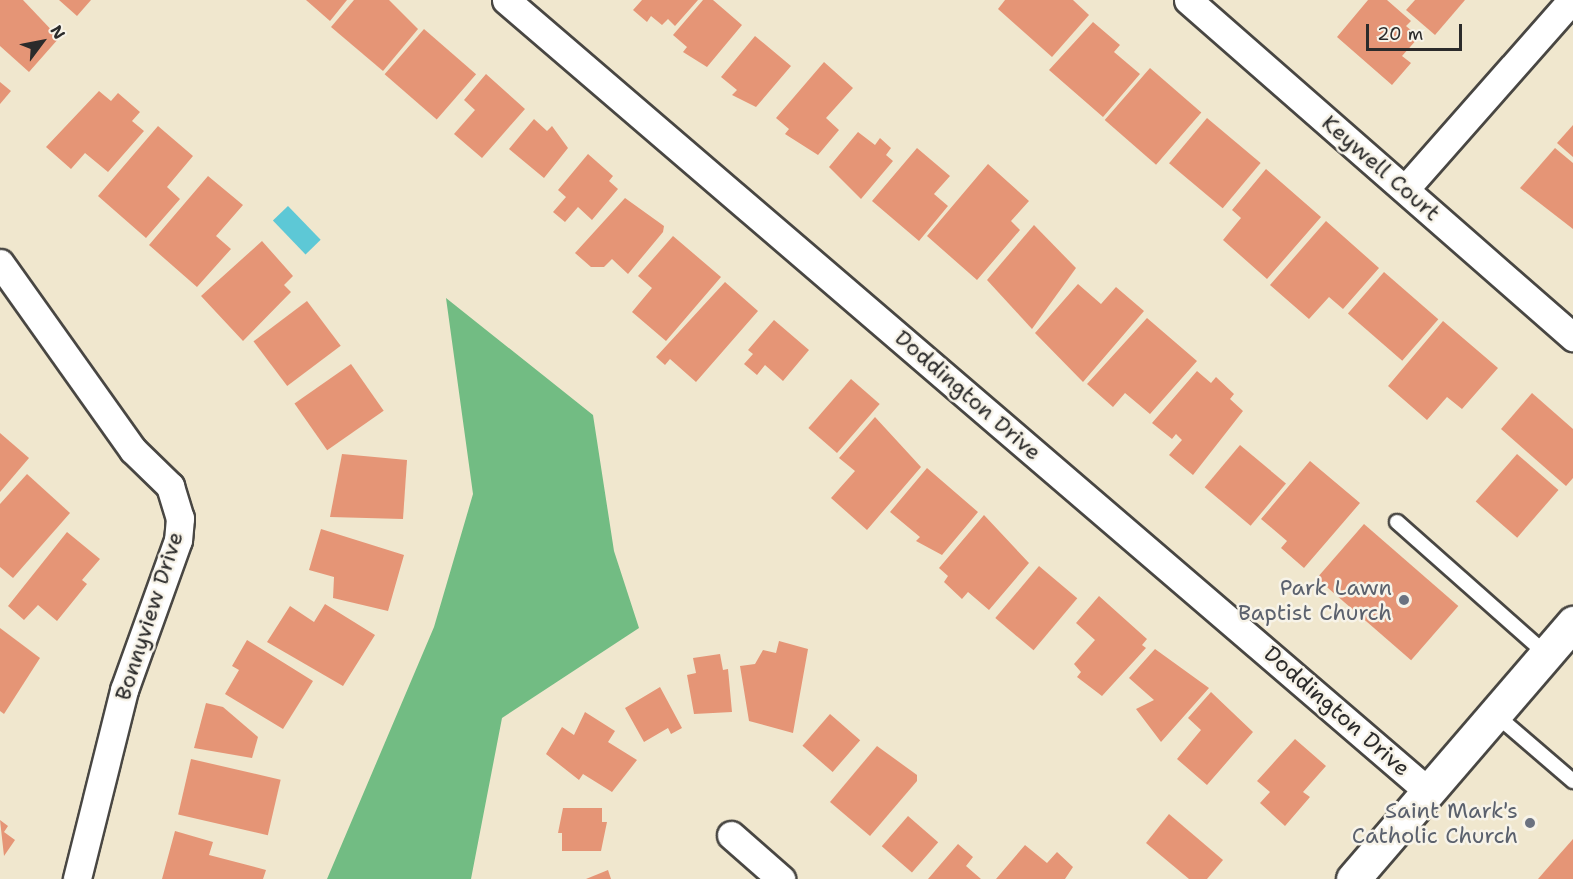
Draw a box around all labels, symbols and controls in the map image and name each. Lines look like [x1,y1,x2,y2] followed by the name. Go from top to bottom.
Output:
[12,12,72,72] north arrow
[1369,12,1465,50] scale bar
[45,21,70,43] text: N
[1377,22,1423,46] text: 20 m
[1316,109,1446,227] street label: Keywell Court
[890,324,1046,466] street label: Doddington Drive
[109,528,189,704] street label: Bonnyview Drive
[1238,574,1392,626] place label: Park Lawn Baptist Church
[1397,593,1411,607] marker: Park Lawn Baptist Church
[1259,640,1415,782] street label: Doddington Drive
[1352,797,1518,848] place label: Saint Mark's Catholic Church
[1523,816,1537,830] marker: Saint Mark's Catholic Church

